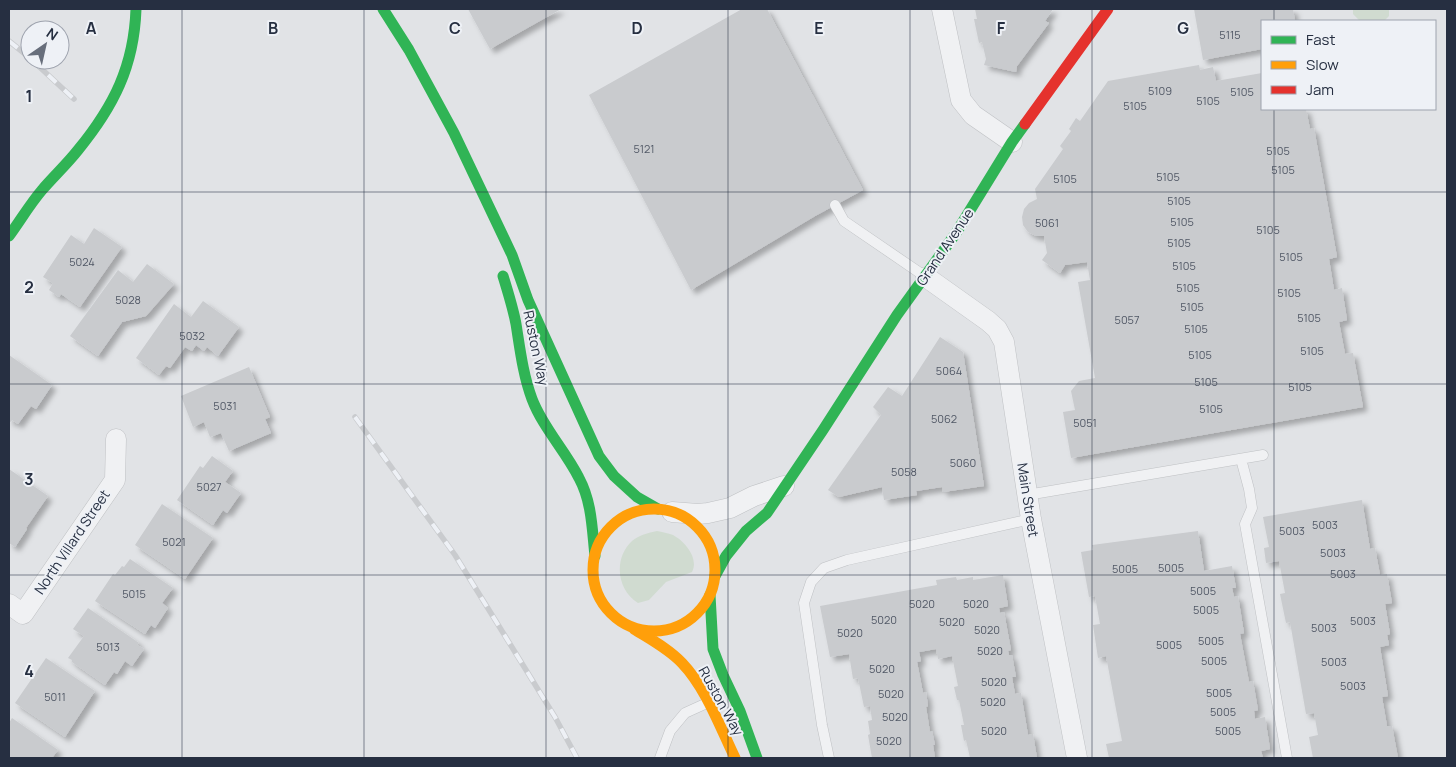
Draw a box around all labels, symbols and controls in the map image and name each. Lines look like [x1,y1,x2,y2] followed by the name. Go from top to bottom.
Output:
[86,17,97,39] text: A
[268,17,278,39] text: B
[449,17,461,39] text: C
[631,17,643,39] text: D
[814,17,824,39] text: E
[997,17,1006,39] text: F
[1177,17,1189,39] text: G
[20,20,70,70] north arrow
[1261,20,1436,110] legend
[43,23,62,44] text: N
[1219,27,1241,42] house number: 5115
[1306,29,1335,50] text: Fast
[1306,54,1339,75] text: Slow
[1306,79,1334,100] text: Jam
[1148,83,1172,98] house number: 5109
[1230,84,1254,99] house number: 5105
[25,85,33,107] text: 1
[1196,93,1220,108] house number: 5105
[1123,98,1147,113] house number: 5105
[633,141,655,156] house number: 5121
[1266,143,1290,158] house number: 5105
[1271,162,1295,177] house number: 5105
[1156,169,1180,184] house number: 5105
[1053,171,1077,186] house number: 5105
[1167,193,1191,208] house number: 5105
[912,204,978,289] street label: Grand Avenue
[1170,214,1194,229] house number: 5105
[1035,215,1059,230] house number: 5061
[1256,222,1280,237] house number: 5105
[1167,235,1191,250] house number: 5105
[1279,249,1303,264] house number: 5105
[69,254,95,269] house number: 5024
[1172,258,1196,273] house number: 5105
[24,276,34,298] text: 2
[1176,280,1200,295] house number: 5105
[1277,285,1301,300] house number: 5105
[115,292,141,307] house number: 5028
[1180,299,1204,314] house number: 5105
[519,309,554,388] street label: Ruston Way
[1297,310,1321,325] house number: 5105
[1115,312,1139,327] house number: 5057
[1184,321,1208,336] house number: 5105
[179,328,205,343] house number: 5032
[1300,343,1324,358] house number: 5105
[1188,347,1212,362] house number: 5105
[936,363,962,378] house number: 5064
[1194,374,1218,389] house number: 5105
[1288,379,1312,394] house number: 5105
[213,398,237,413] house number: 5031
[1199,401,1223,416] house number: 5105
[931,411,957,426] house number: 5062
[1073,415,1097,430] house number: 5051
[950,455,976,470] house number: 5060
[1013,461,1044,539] street label: Main Street
[891,464,917,479] house number: 5058
[24,468,34,490] text: 3
[197,479,221,494] house number: 5027
[29,485,114,598] street label: North Villard Street
[1312,517,1338,532] house number: 5003
[1279,523,1305,538] house number: 5003
[162,534,186,549] house number: 5021
[1320,545,1346,560] house number: 5003
[1158,560,1184,575] house number: 5005
[1112,561,1138,576] house number: 5005
[1330,566,1356,581] house number: 5003
[1190,583,1216,598] house number: 5005
[122,586,146,601] house number: 5015
[909,596,935,611] house number: 5020
[963,596,989,611] house number: 5020
[1193,602,1219,617] house number: 5005
[871,612,897,627] house number: 5020
[1350,613,1376,628] house number: 5003
[939,614,965,629] house number: 5020
[1311,620,1337,635] house number: 5003
[974,622,1000,637] house number: 5020
[837,625,863,640] house number: 5020
[1198,633,1224,648] house number: 5005
[1156,637,1182,652] house number: 5005
[96,639,120,654] house number: 5013
[977,643,1003,658] house number: 5020
[1201,653,1227,668] house number: 5005
[1321,654,1347,669] house number: 5003
[24,660,34,682] text: 4
[869,661,895,676] house number: 5020
[695,663,749,739] street label: Ruston Way
[981,674,1007,689] house number: 5020
[1340,678,1366,693] house number: 5003
[1206,685,1232,700] house number: 5005
[878,686,904,701] house number: 5020
[44,689,66,704] house number: 5011
[980,694,1006,709] house number: 5020
[1210,704,1236,719] house number: 5005
[882,709,908,724] house number: 5020
[981,723,1007,738] house number: 5020
[1215,723,1241,738] house number: 5005
[876,733,902,748] house number: 5020

